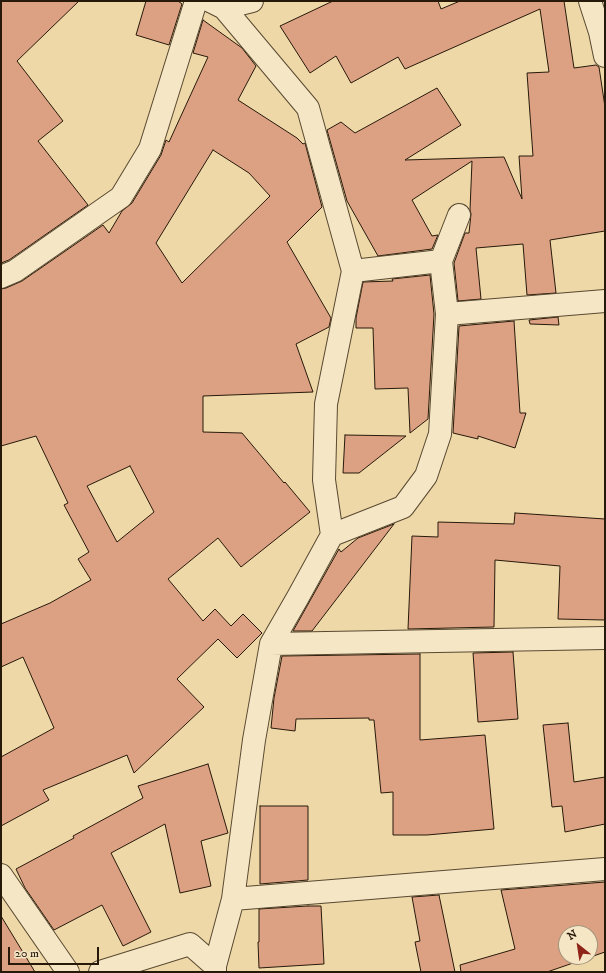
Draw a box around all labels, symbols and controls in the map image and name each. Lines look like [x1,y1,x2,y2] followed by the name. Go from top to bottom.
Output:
[558,925,598,965] north arrow
[565,927,580,944] text: N
[10,939,101,965] scale bar
[15,946,39,961] text: 20 m

